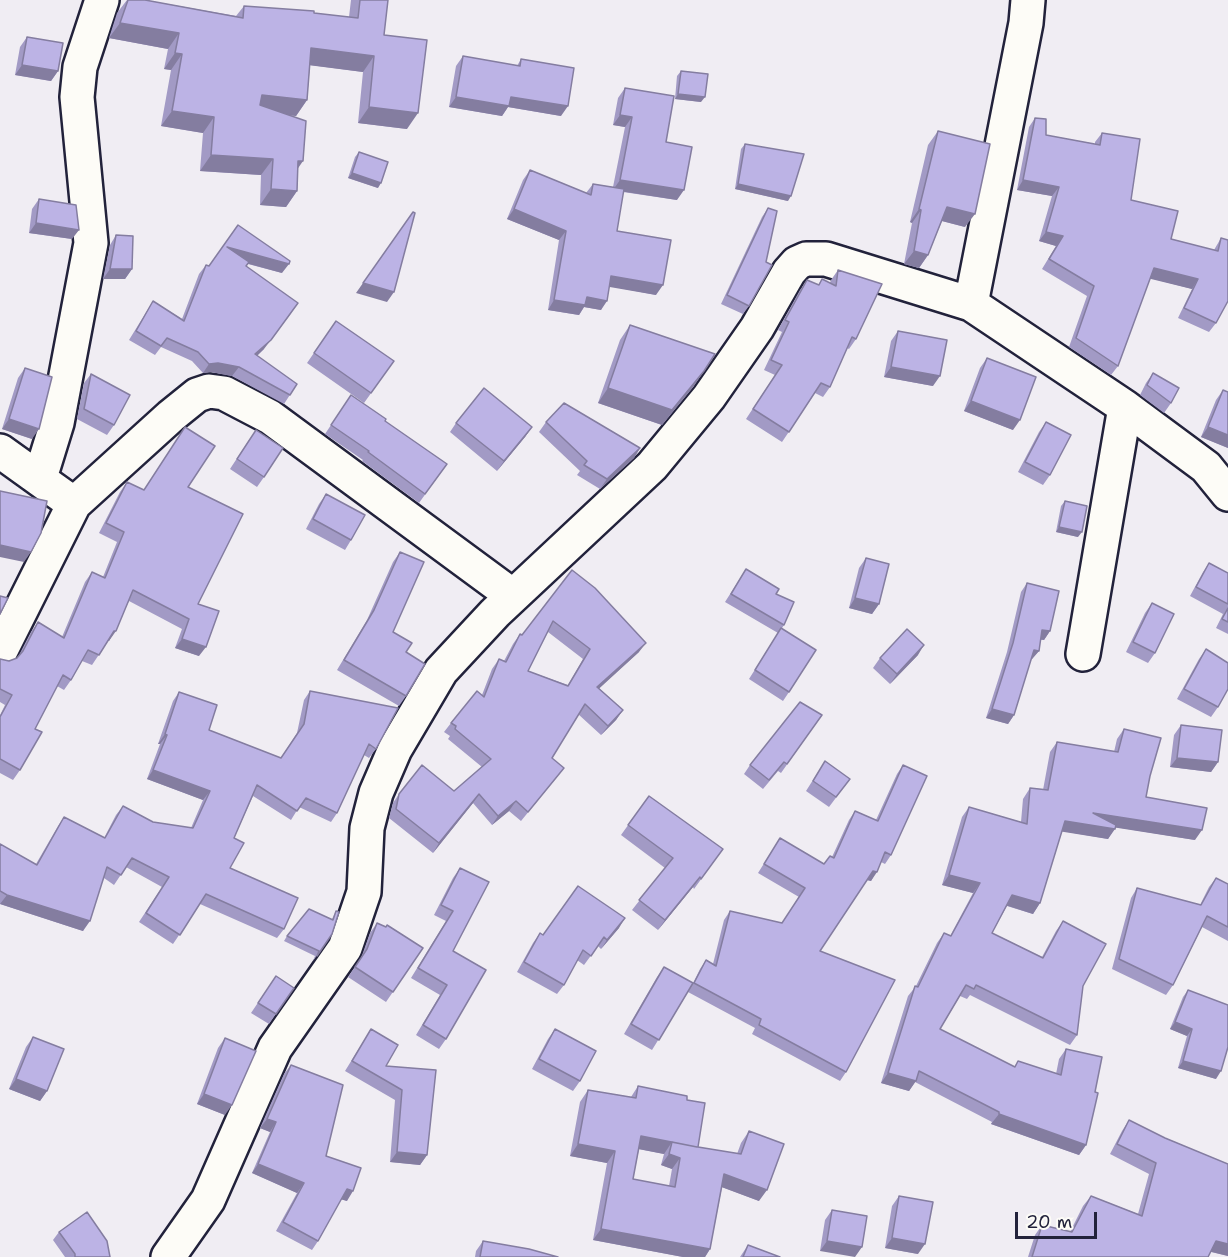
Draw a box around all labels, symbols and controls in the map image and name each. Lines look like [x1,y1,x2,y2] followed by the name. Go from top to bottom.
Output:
[1018,1200,1100,1238] scale bar
[1026,1210,1072,1234] text: 20 m

